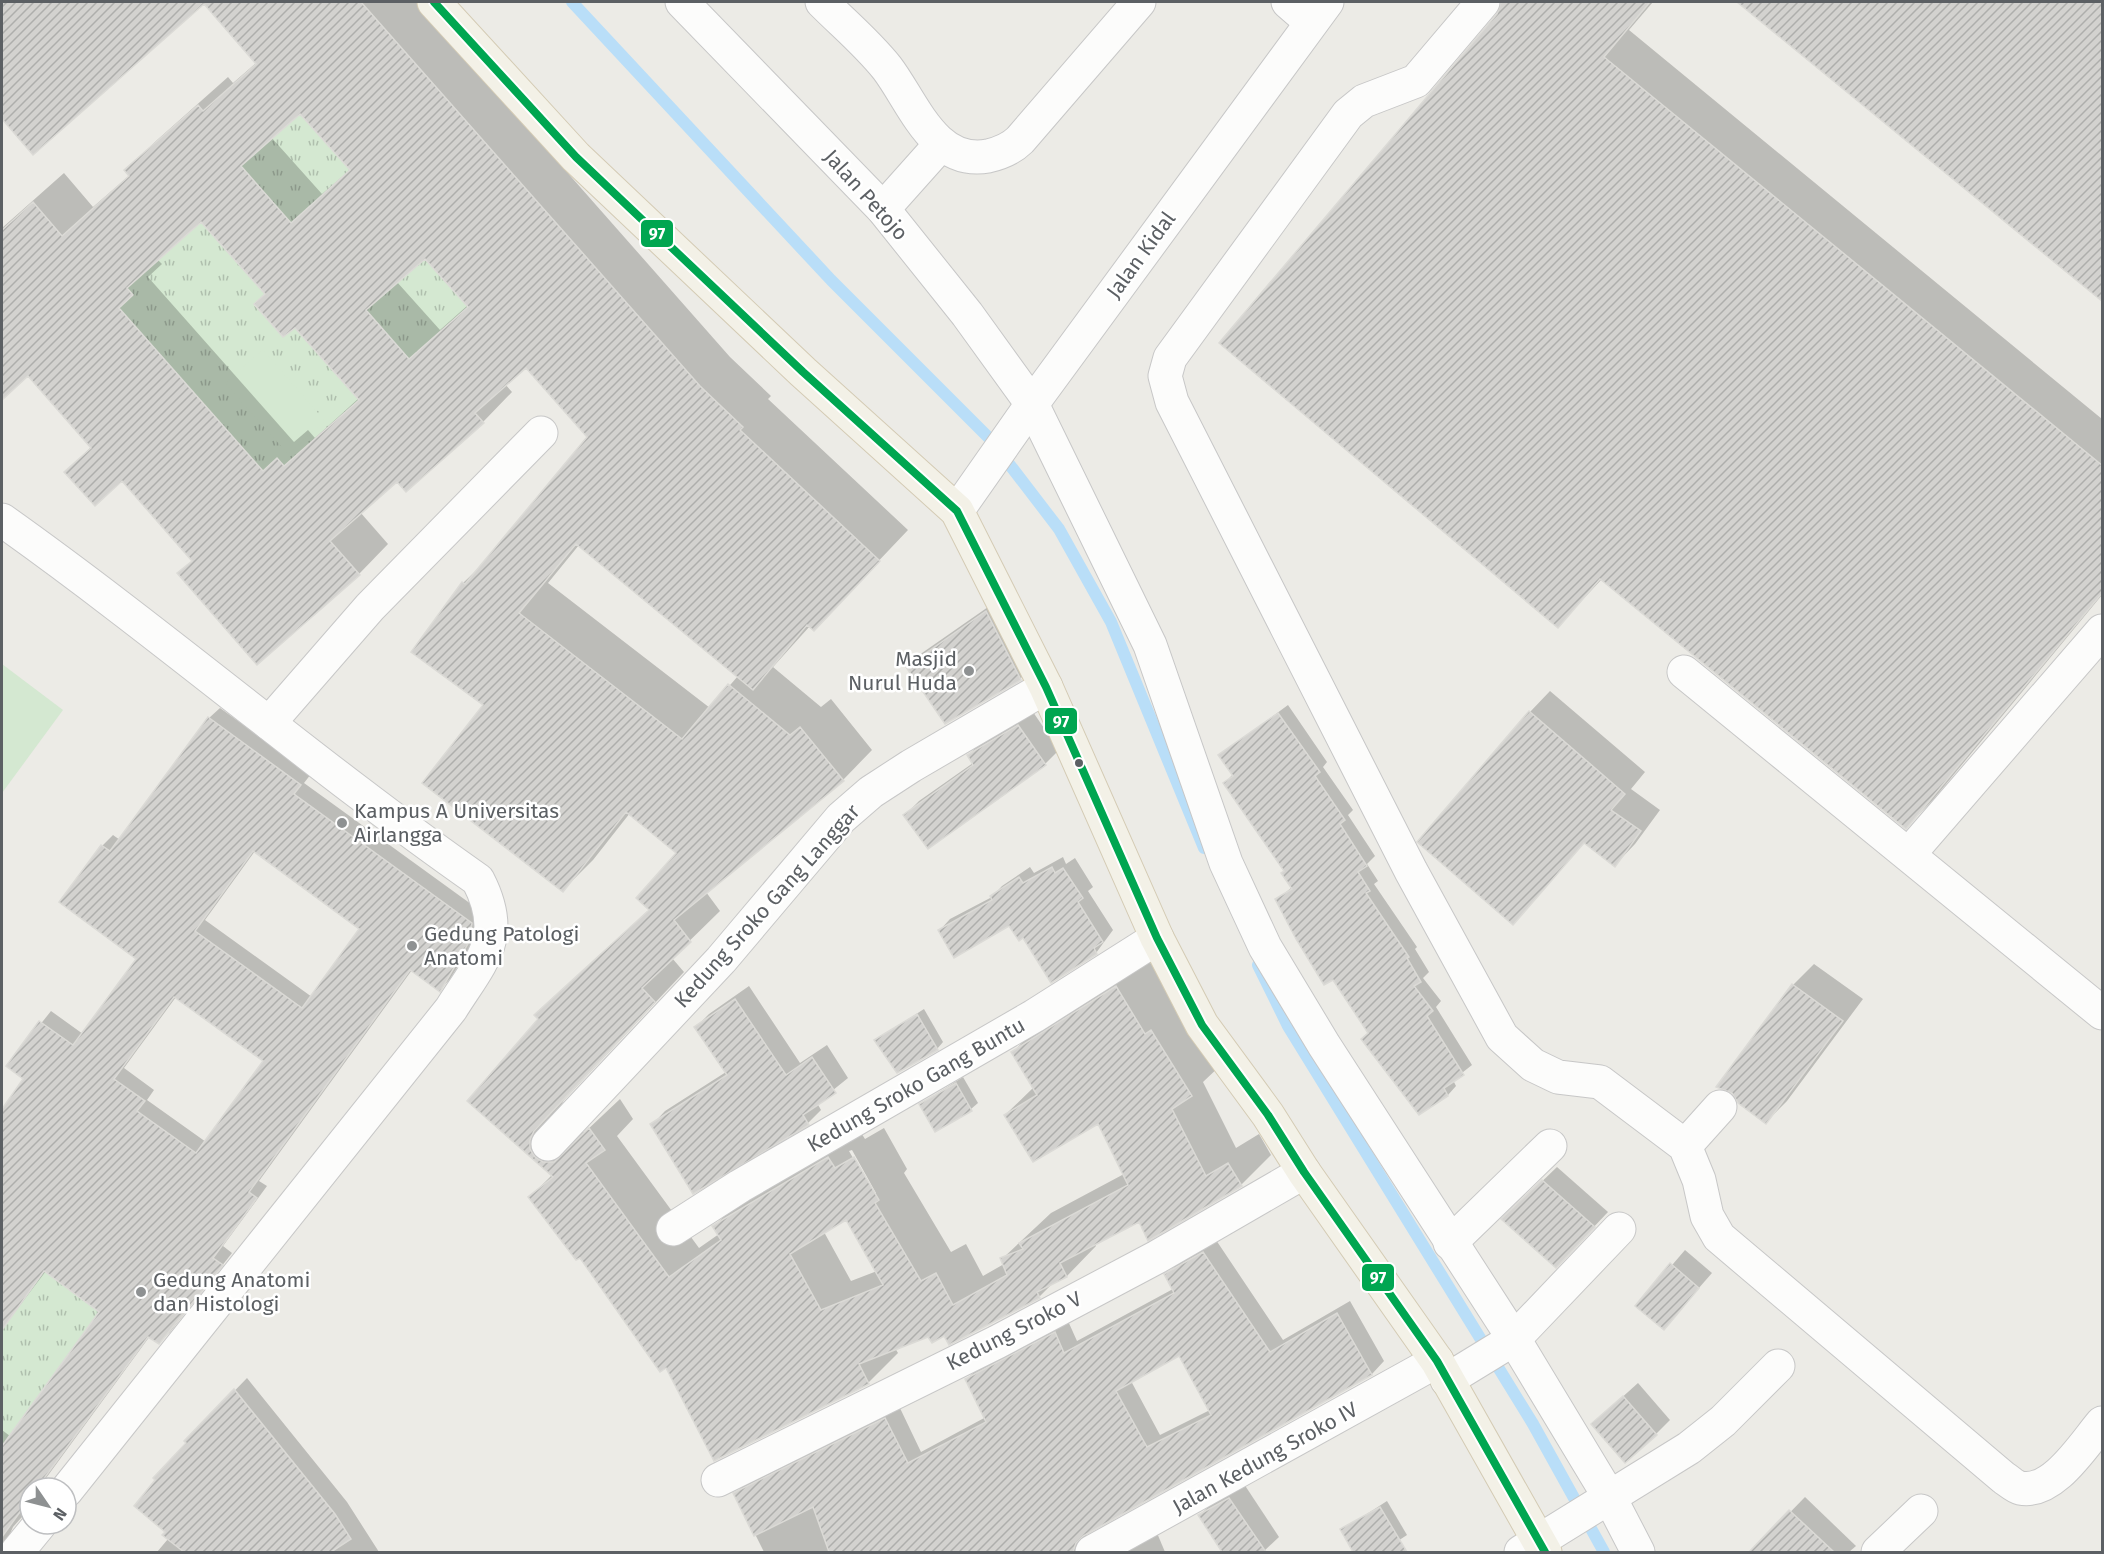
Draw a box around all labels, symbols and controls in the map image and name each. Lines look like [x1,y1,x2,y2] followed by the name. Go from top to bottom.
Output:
[818,144,914,246] street label: Jalan Petojo
[1101,206,1181,304] street label: Jalan Kidal
[640,219,674,248] line badge: 97
[649,224,666,243] text: 97
[848,646,957,696] place label: Masjid Nurul Huda
[962,664,976,678] marker: Masjid Nurul Huda
[1044,707,1078,735] line badge: 97
[1053,712,1070,731] text: 97
[1073,757,1085,769] unlabelled marker
[354,798,559,848] place label: Kampus A Universitas Airlangga
[669,799,865,1013] street label: Kedung Sroko Gang Langgar
[335,816,349,830] marker: Kampus A Universitas Airlangga
[424,921,579,971] place label: Gedung Patologi Anatomi
[405,939,419,953] marker: Gedung Patologi Anatomi
[802,1012,1030,1158] street label: Kedung Sroko Gang Buntu
[1361,1263,1395,1292] line badge: 97
[153,1267,310,1317] place label: Gedung Anatomi dan Histologi
[1370,1268,1387,1287] text: 97
[134,1285,148,1299] marker: Gedung Anatomi dan Histologi
[942,1286,1086,1376] street label: Kedung Sroko V
[1168,1396,1362,1520] street label: Jalan Kedung Sroko IV
[18,1476,78,1536] north arrow
[49,1505,71,1524] text: N

